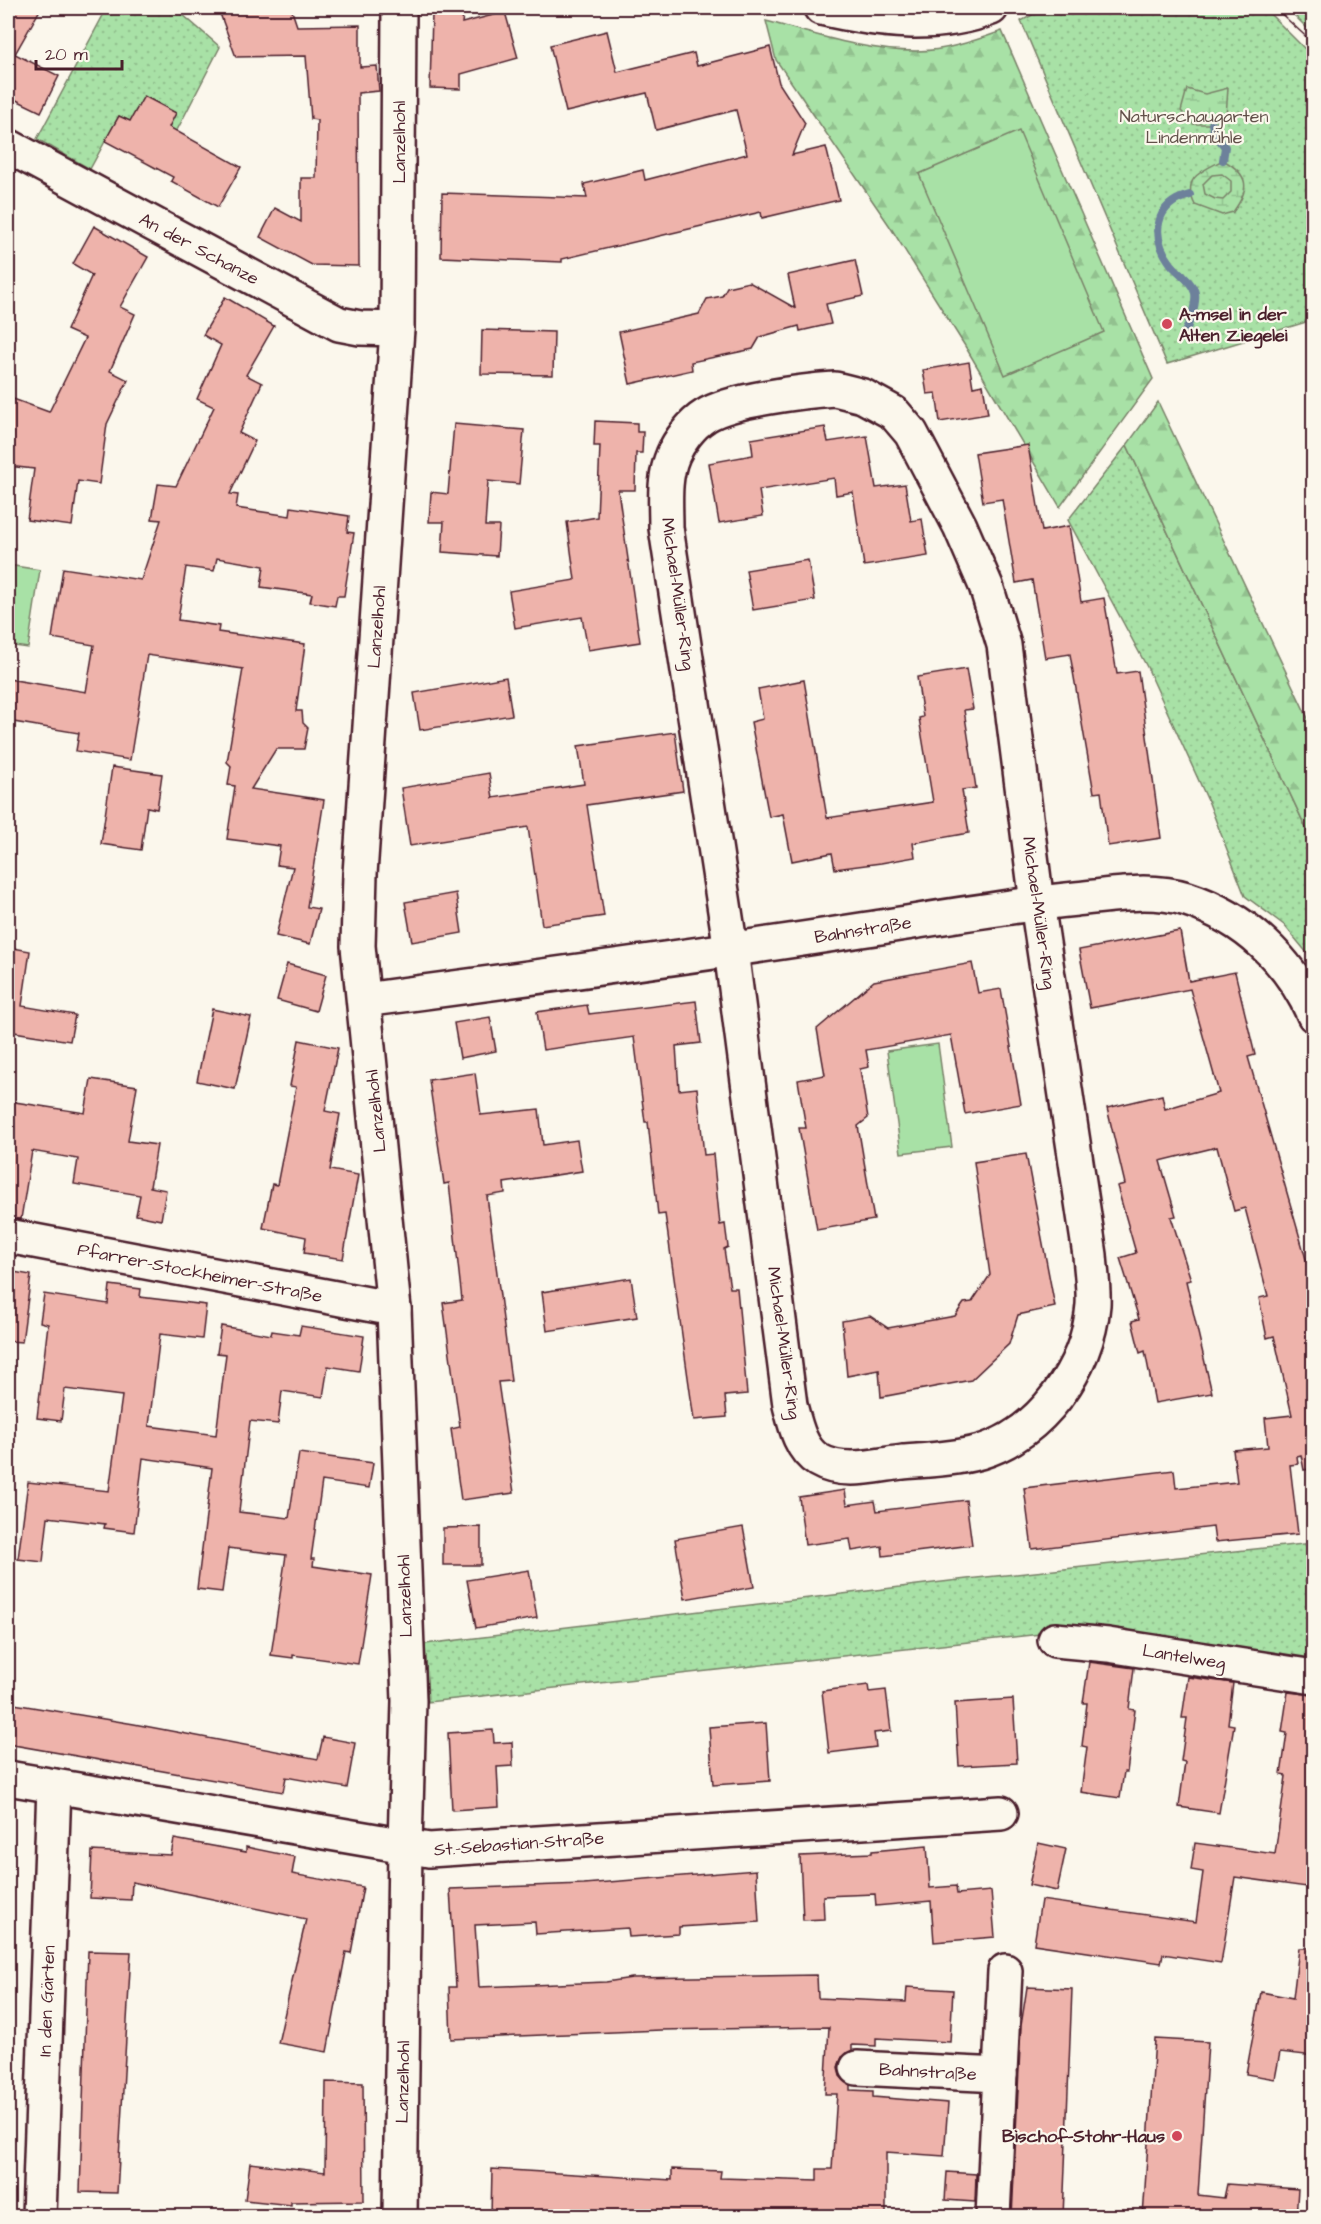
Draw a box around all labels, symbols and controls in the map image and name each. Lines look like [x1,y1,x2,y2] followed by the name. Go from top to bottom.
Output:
[36,33,122,71] scale bar
[45,42,88,67] text: 20 m
[387,100,412,183] street label: Lanzelhohl
[1120,104,1268,150] park label: Naturschaugarten Lindenmühle
[135,207,264,291] street label: An der Schanze
[1179,302,1288,349] place label: A-msel in der Alten Ziegelei
[1160,317,1174,331] marker: A-msel in der Alten Ziegelei
[654,516,701,672] street label: Michael-Müller-Ring
[362,585,392,669] street label: Lanzelhohl
[1015,835,1062,991] street label: Michael-Müller-Ring
[813,910,914,950] street label: Bahnstraße
[359,1068,393,1154] street label: Lanzelhohl
[75,1237,325,1309] street label: Pfarrer-Stockheimer-Straße
[760,1265,807,1421] street label: Michael-Müller-Ring
[391,1554,419,1638] street label: Lanzelhohl
[1140,1638,1227,1677] street label: Lantelweg
[433,1826,605,1862] street label: St.-Sebastian-Straße
[33,1945,61,2057] street label: In den Gärten
[390,2040,416,2124] street label: Lanzelhohl
[879,2057,978,2087] street label: Bahnstraße
[1002,2124,1165,2149] place label: Bischof-Stohr-Haus
[1170,2129,1184,2143] marker: Bischof-Stohr-Haus

